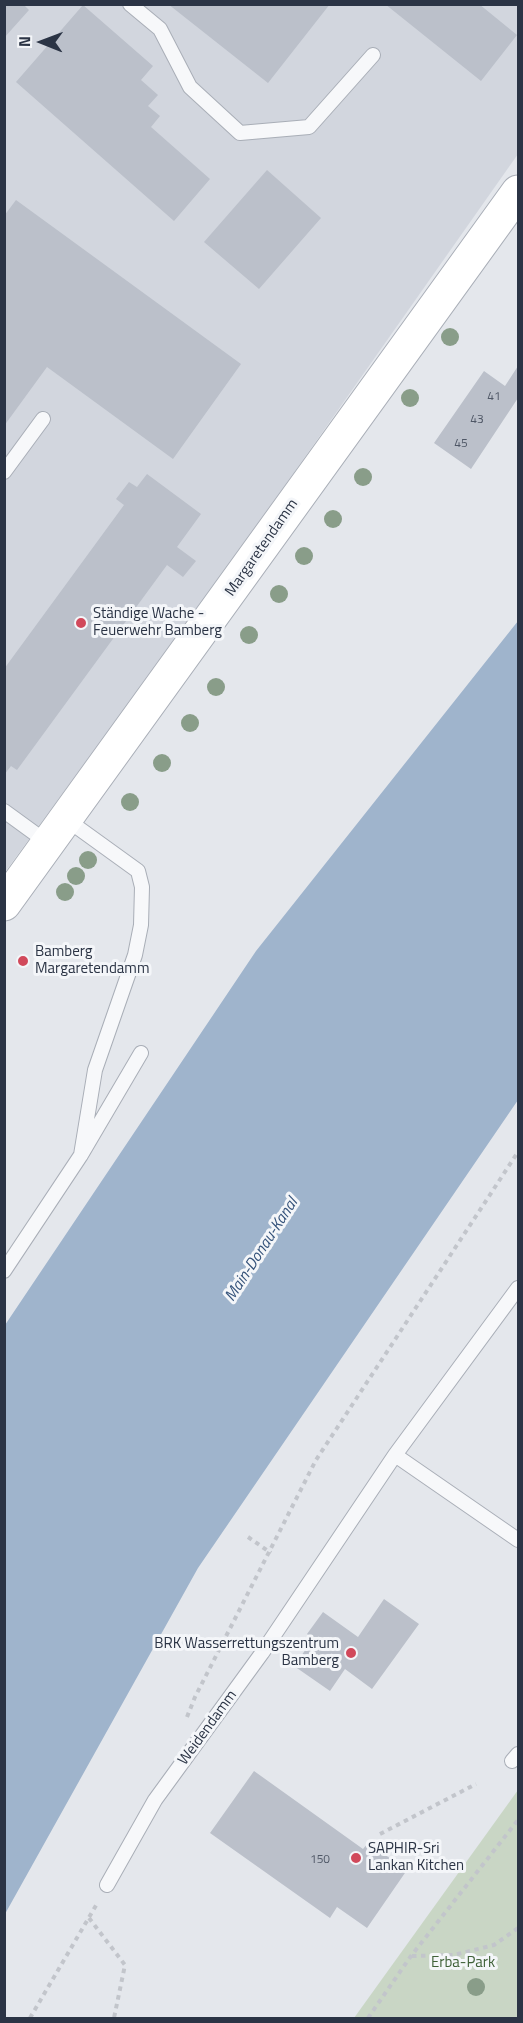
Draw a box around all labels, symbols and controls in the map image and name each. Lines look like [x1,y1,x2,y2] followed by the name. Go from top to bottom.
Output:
[12,12,72,72] north arrow
[12,36,36,47] text: N
[487,390,501,404] house number: 41
[470,413,484,427] house number: 43
[454,437,468,451] house number: 45
[222,496,302,600] street label: Margaretendamm
[93,605,222,640] place label: Ständige Wache - Feuerwehr Bamberg
[74,616,88,630] marker: Ständige Wache - Feuerwehr Bamberg
[35,943,149,978] place label: Bamberg Margaretendamm
[16,954,30,968] marker: Bamberg Margaretendamm
[221,1195,303,1305] water label: Main-Donau-Kanal
[154,1635,339,1670] place label: BRK Wasserrettungszentrum Bamberg
[344,1646,358,1660] marker: BRK Wasserrettungszentrum Bamberg
[175,1687,241,1769] street label: Weidendamm
[368,1840,464,1875] place label: SAPHIR-Sri Lankan Kitchen
[349,1851,363,1865] marker: SAPHIR-Sri Lankan Kitchen
[310,1853,330,1867] house number: 150
[431,1954,495,1972] park label: Erba-Park

